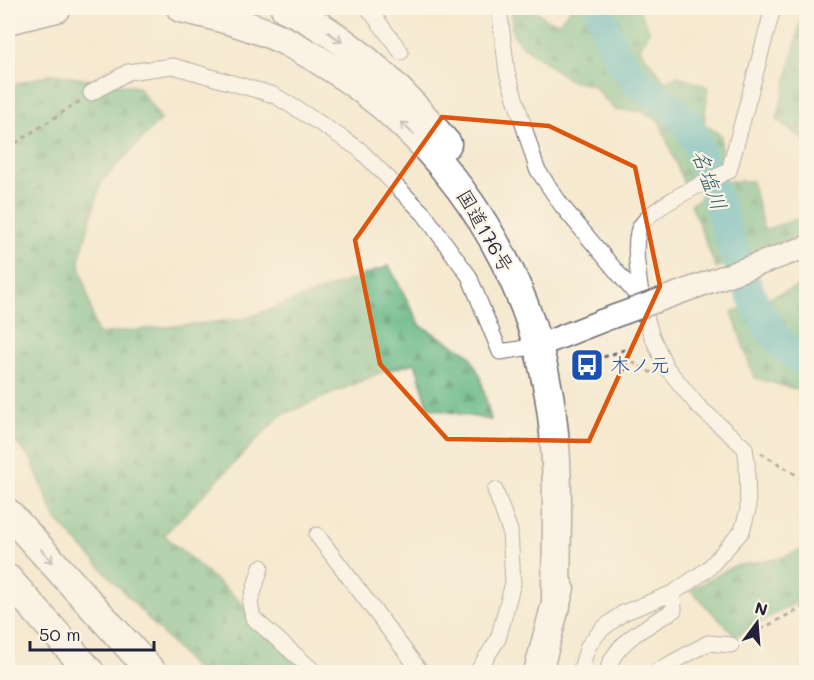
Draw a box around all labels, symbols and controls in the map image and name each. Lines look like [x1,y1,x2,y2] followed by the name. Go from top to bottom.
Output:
[326,31,343,43] one-way arrow
[399,121,414,135] one-way arrow
[687,145,734,214] water label: 名塩川
[452,184,520,277] street label: 国道176号
[569,347,605,383] bus stop icon: 木ノ元
[610,351,670,377] place label: 木ノ元
[40,549,54,564] one-way arrow
[727,593,787,653] north arrow
[753,596,770,620] text: N
[30,614,154,652] scale bar
[39,622,81,646] text: 50 m

